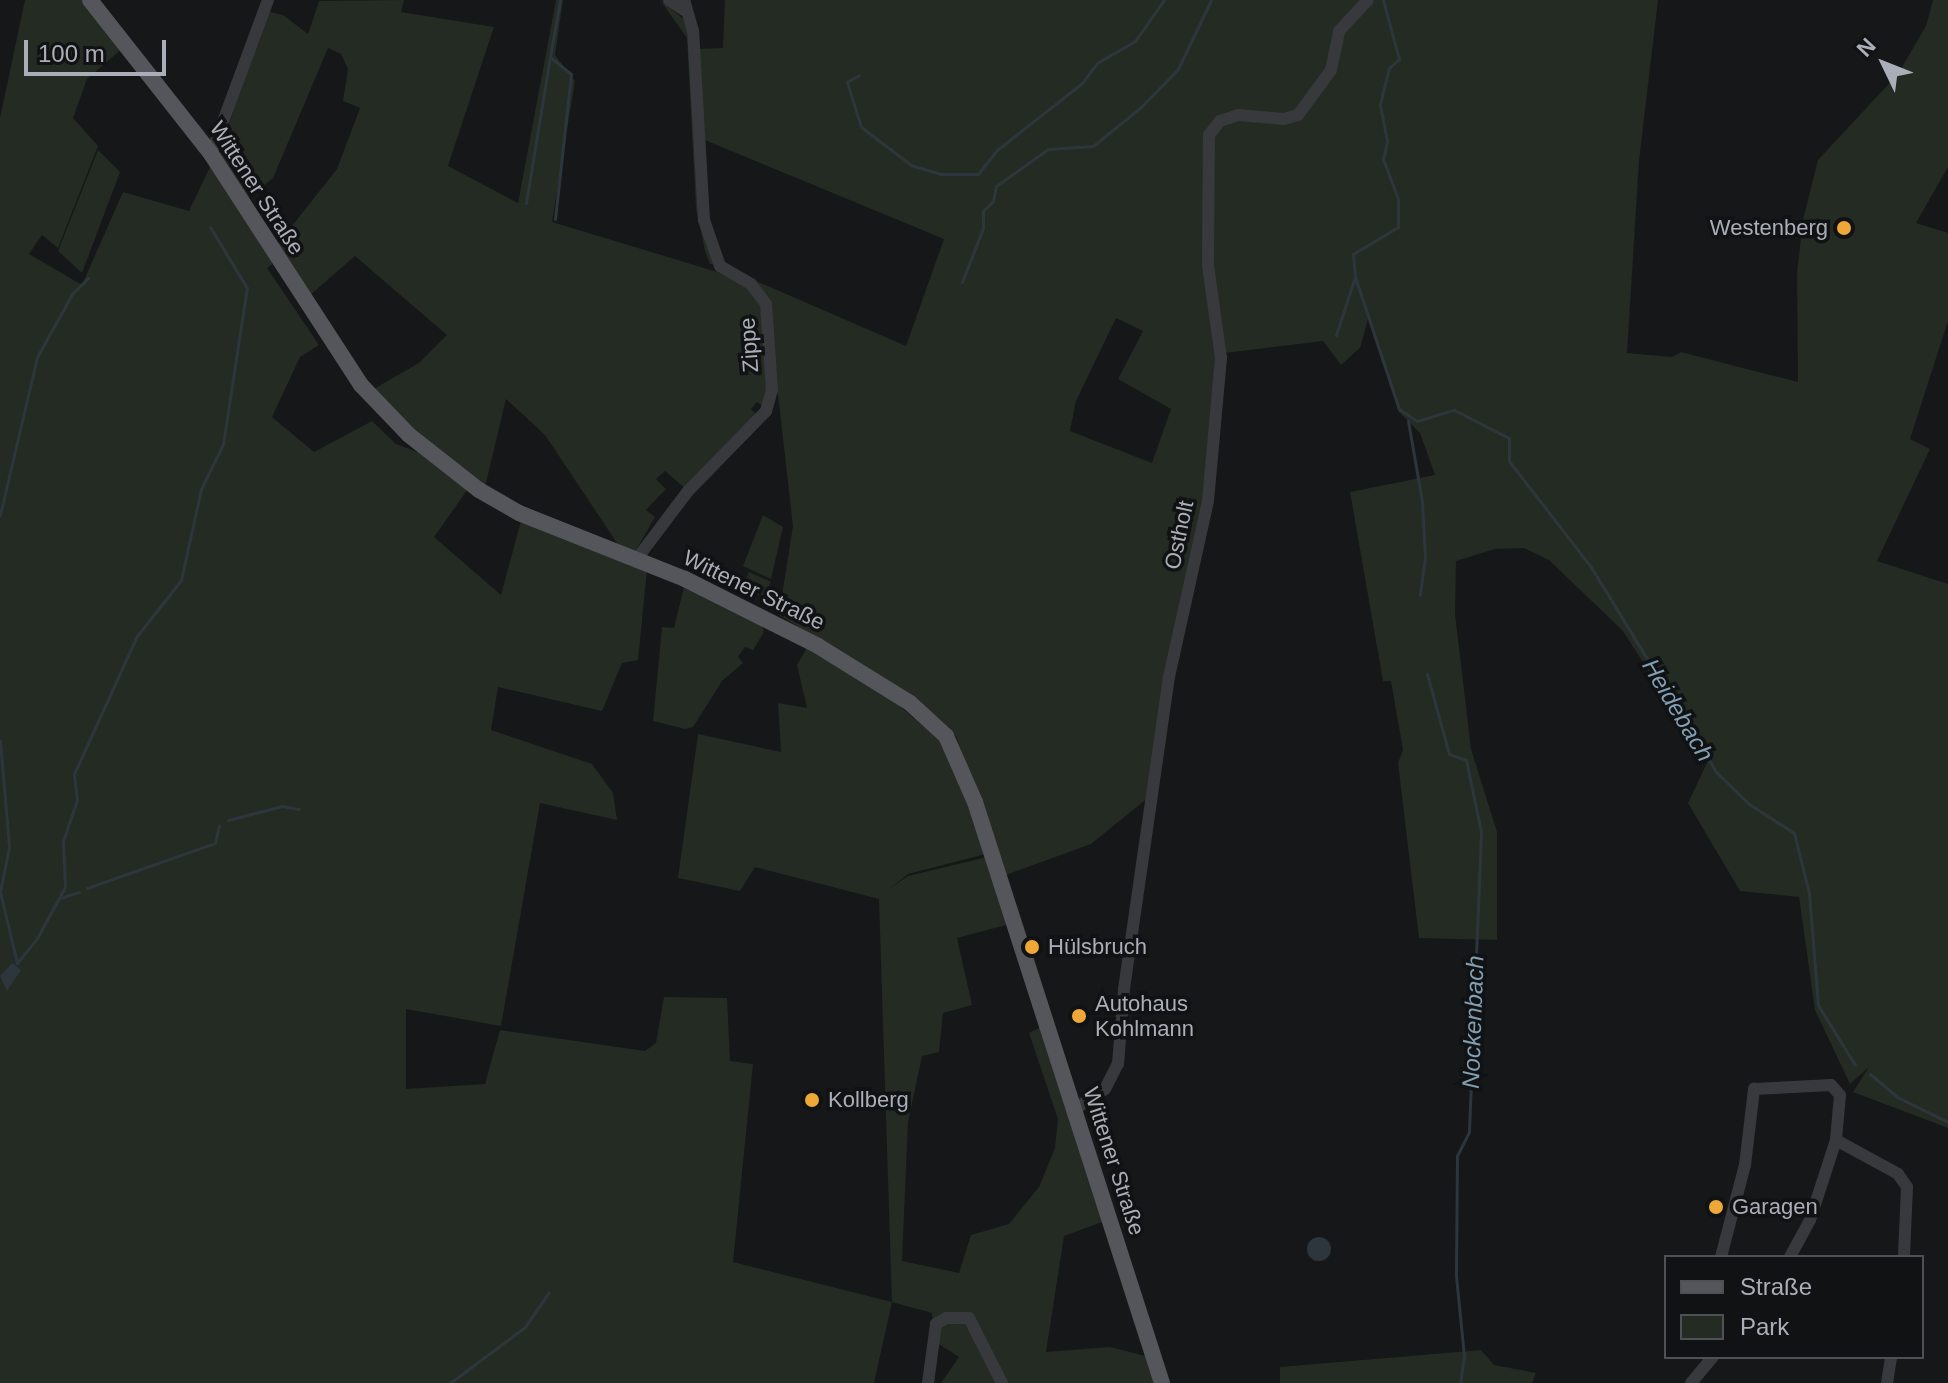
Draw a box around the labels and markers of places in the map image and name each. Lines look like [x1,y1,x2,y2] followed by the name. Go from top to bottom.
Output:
[1710,215,1828,241] place label: Westenberg
[1835,219,1853,237] marker: Westenberg
[1048,934,1147,960] place label: Hülsbruch
[1023,938,1041,956] marker: Hülsbruch
[1095,990,1194,1042] place label: Autohaus Kohlmann
[1070,1007,1088,1025] marker: Autohaus Kohlmann
[828,1087,909,1113] place label: Kollberg
[803,1091,821,1109] marker: Kollberg
[1732,1194,1818,1220] place label: Garagen
[1707,1198,1725,1216] marker: Garagen

